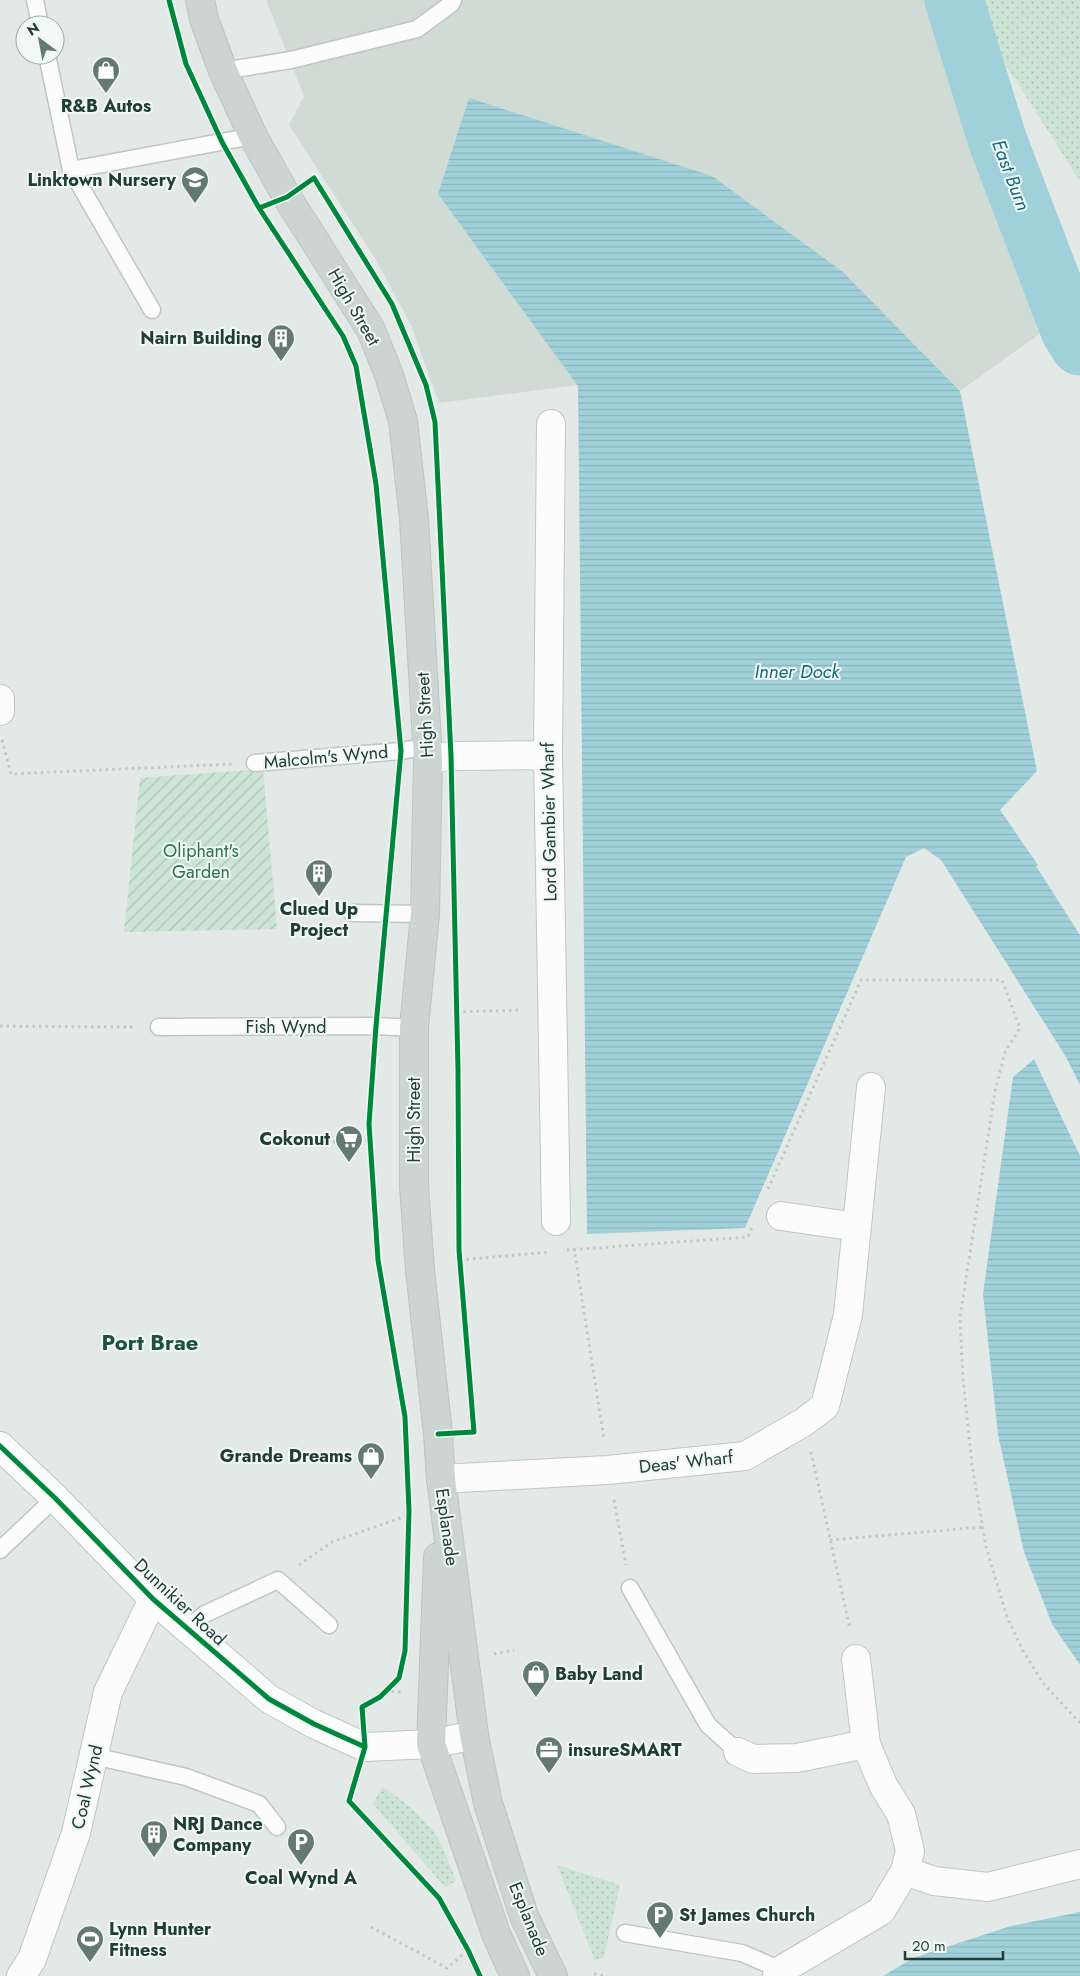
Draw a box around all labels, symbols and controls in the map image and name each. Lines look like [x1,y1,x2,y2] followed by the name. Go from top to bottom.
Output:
[15,15,65,65] north arrow
[23,18,43,40] text: N
[91,55,121,94] shop icon: R&B Autos
[61,93,151,119] place label: R&B Autos
[985,136,1037,214] water label: East Burn
[180,165,210,204] school or university icon: Linktown Nursery
[27,167,177,193] place label: Linktown Nursery
[321,263,387,351] street label: High Street
[266,323,296,362] building icon: Nairn Building
[140,325,262,351] place label: Nairn Building
[755,658,840,685] water label: Inner Dock
[410,671,440,758] street label: High Street
[263,739,389,775] street label: Malcolm's Wynd
[535,741,563,902] street label: Lord Gambier Wharf
[163,838,239,885] park label: Oliphant's Garden
[304,858,334,897] building icon: Clued Up Project
[280,896,358,943] place label: Clued Up Project
[245,1014,327,1040] street label: Fish Wynd
[401,1077,427,1163] street label: High Street
[334,1124,364,1163] supermarket icon: Cokonut
[260,1126,330,1152] place label: Cokonut
[102,1326,198,1358] district label: Port Brae
[356,1441,386,1480] shop icon: Grande Dreams
[220,1443,352,1469] place label: Grande Dreams
[638,1444,735,1480] street label: Deas' Wharf
[429,1487,465,1567] street label: Esplanade
[128,1552,232,1652] street label: Dunnikier Road
[521,1659,551,1698] shop icon: Baby Land
[555,1661,643,1687] place label: Baby Land
[534,1735,564,1774] office icon: insureSMART
[568,1737,682,1763] place label: insureSMART
[65,1742,109,1832] street label: Coal Wynd
[173,1811,263,1858] place label: NRJ Dance Company
[139,1819,169,1858] building icon: NRJ Dance Company
[286,1827,316,1866] parking icon: Coal Wynd A
[245,1865,358,1891] place label: Coal Wynd A
[502,1878,556,1960] street label: Esplanade
[645,1900,675,1939] parking icon: St James Church
[679,1902,815,1928] place label: St James Church
[109,1916,212,1963] place label: Lynn Hunter Fitness
[75,1924,105,1963] sports icon: Lynn Hunter Fitness
[905,1928,1002,1960] scale bar
[912,1935,946,1957] text: 20 m

